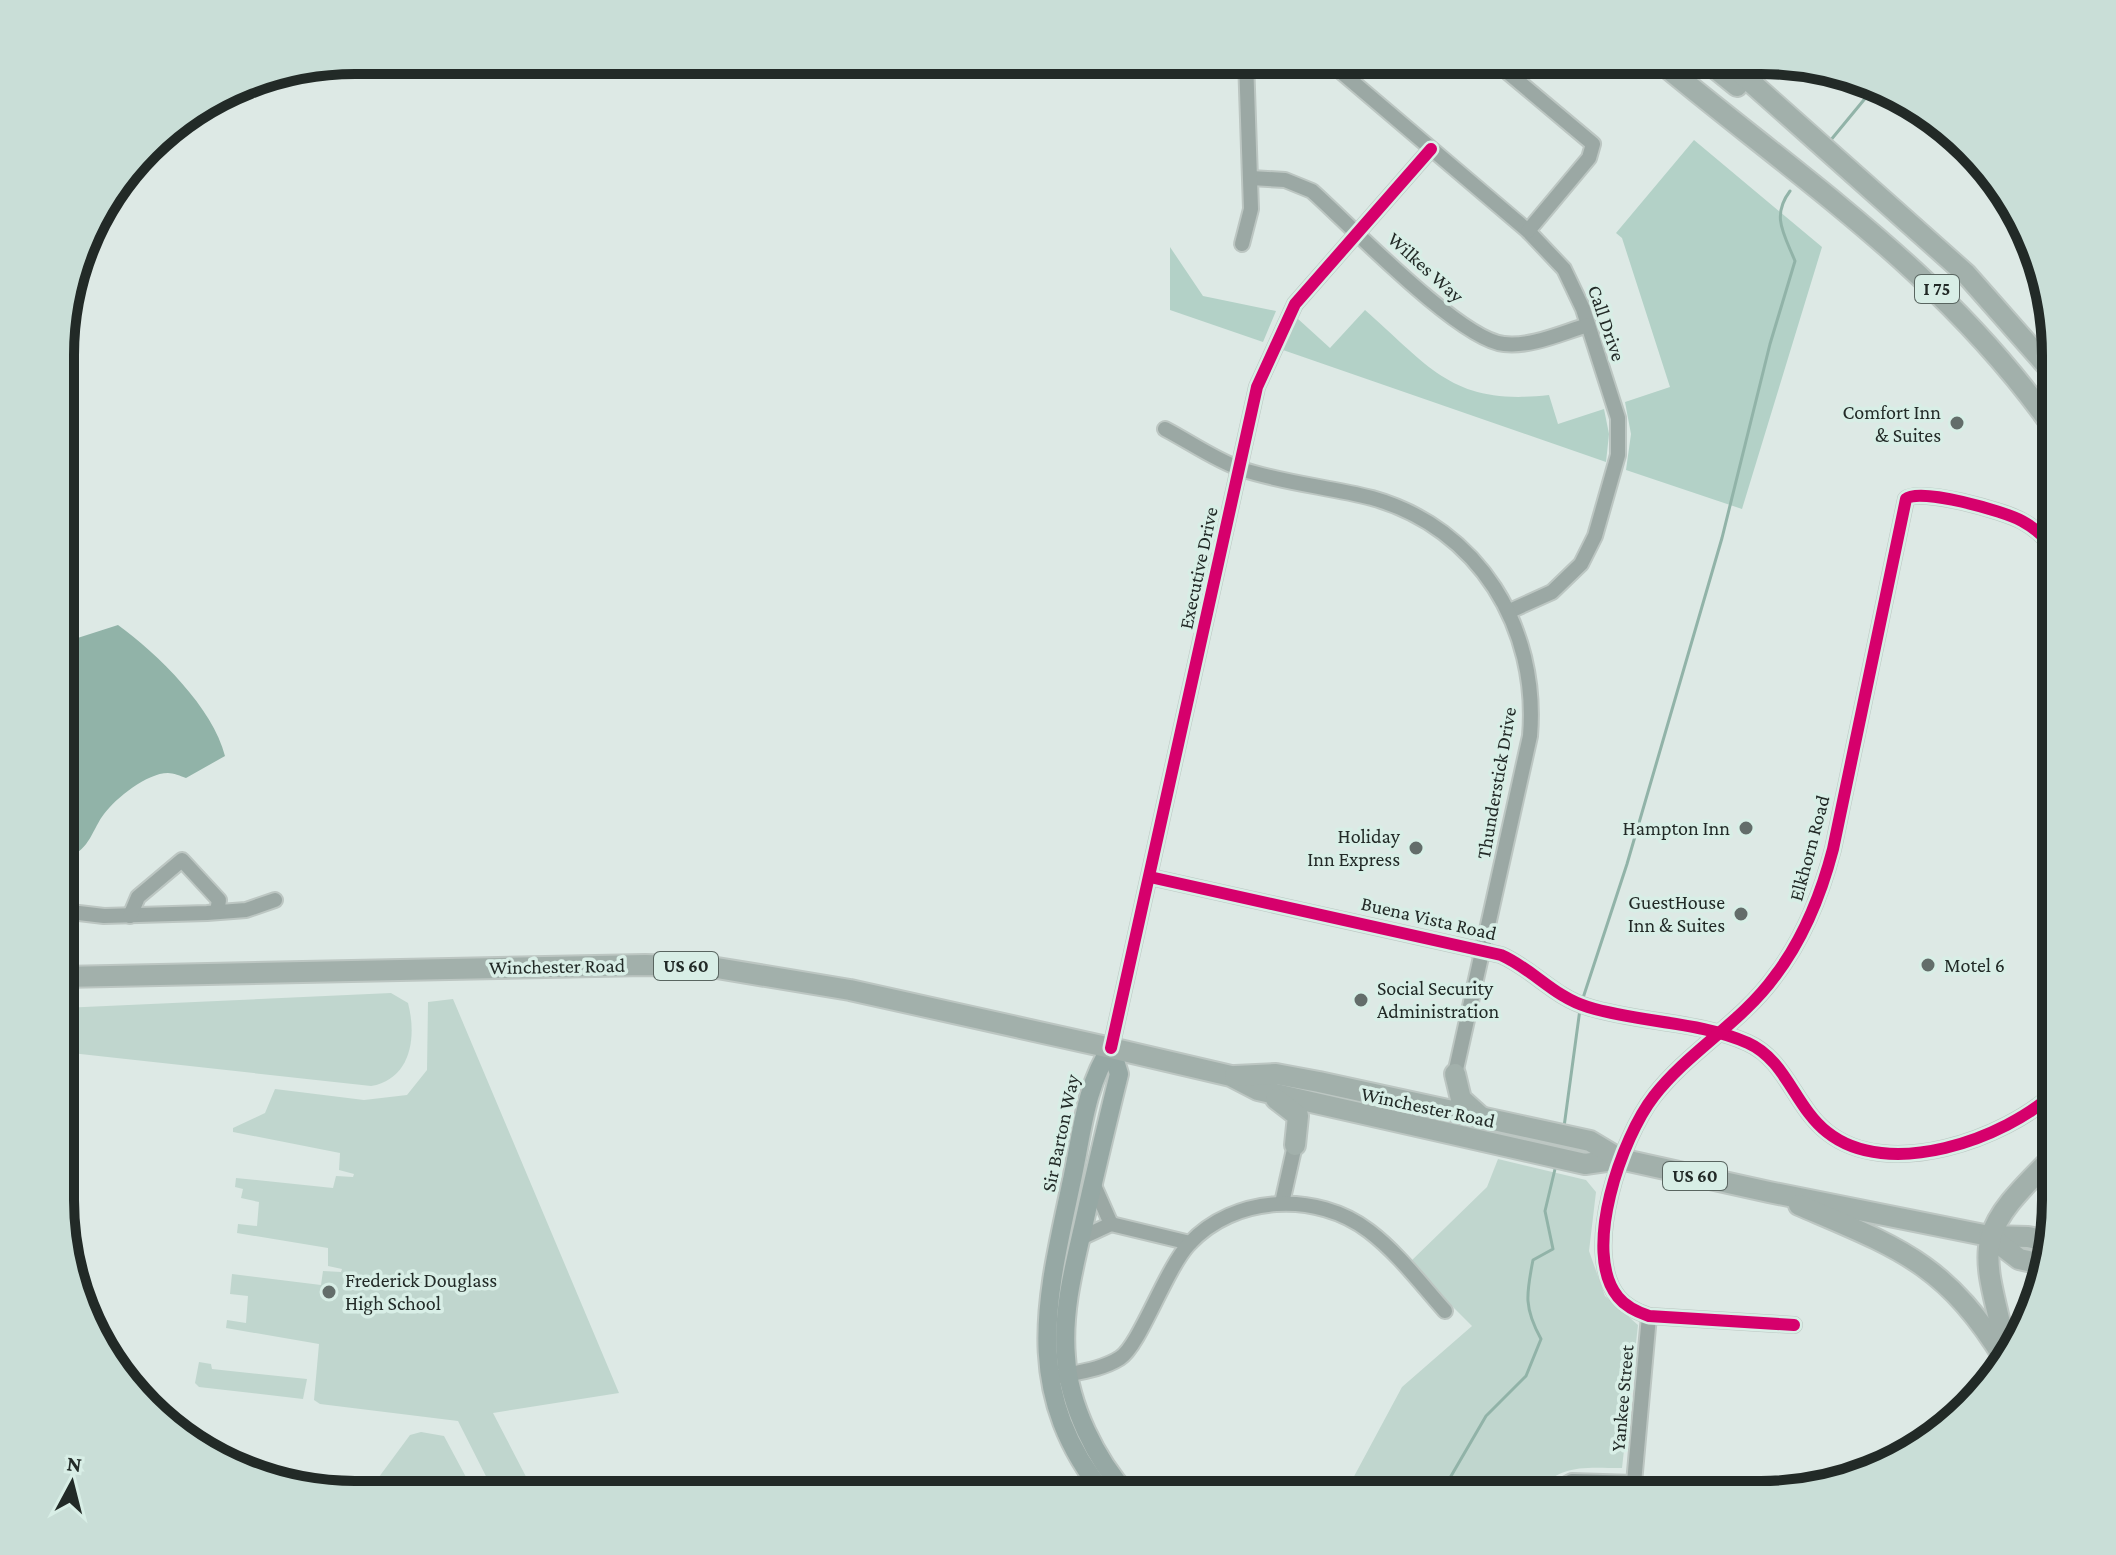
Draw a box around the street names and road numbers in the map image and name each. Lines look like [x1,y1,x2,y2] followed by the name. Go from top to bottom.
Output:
[1383,227,1469,308] street label: Wilkes Way
[1915,275,1959,303] road number: I 75
[1584,282,1630,364] street label: Call Drive
[1174,505,1222,631] street label: Executive Drive
[1472,705,1520,861] street label: Thunderstick Drive
[1784,792,1834,903] street label: Elkhorn Road
[1359,892,1499,944] street label: Buena Vista Road
[654,952,718,980] road number: US 60
[489,954,626,978] street label: Winchester Road
[1037,1072,1084,1194] street label: Sir Barton Way
[1359,1082,1497,1132] street label: Winchester Road
[1663,1162,1727,1190] road number: US 60
[1606,1343,1638,1452] street label: Yankee Street

